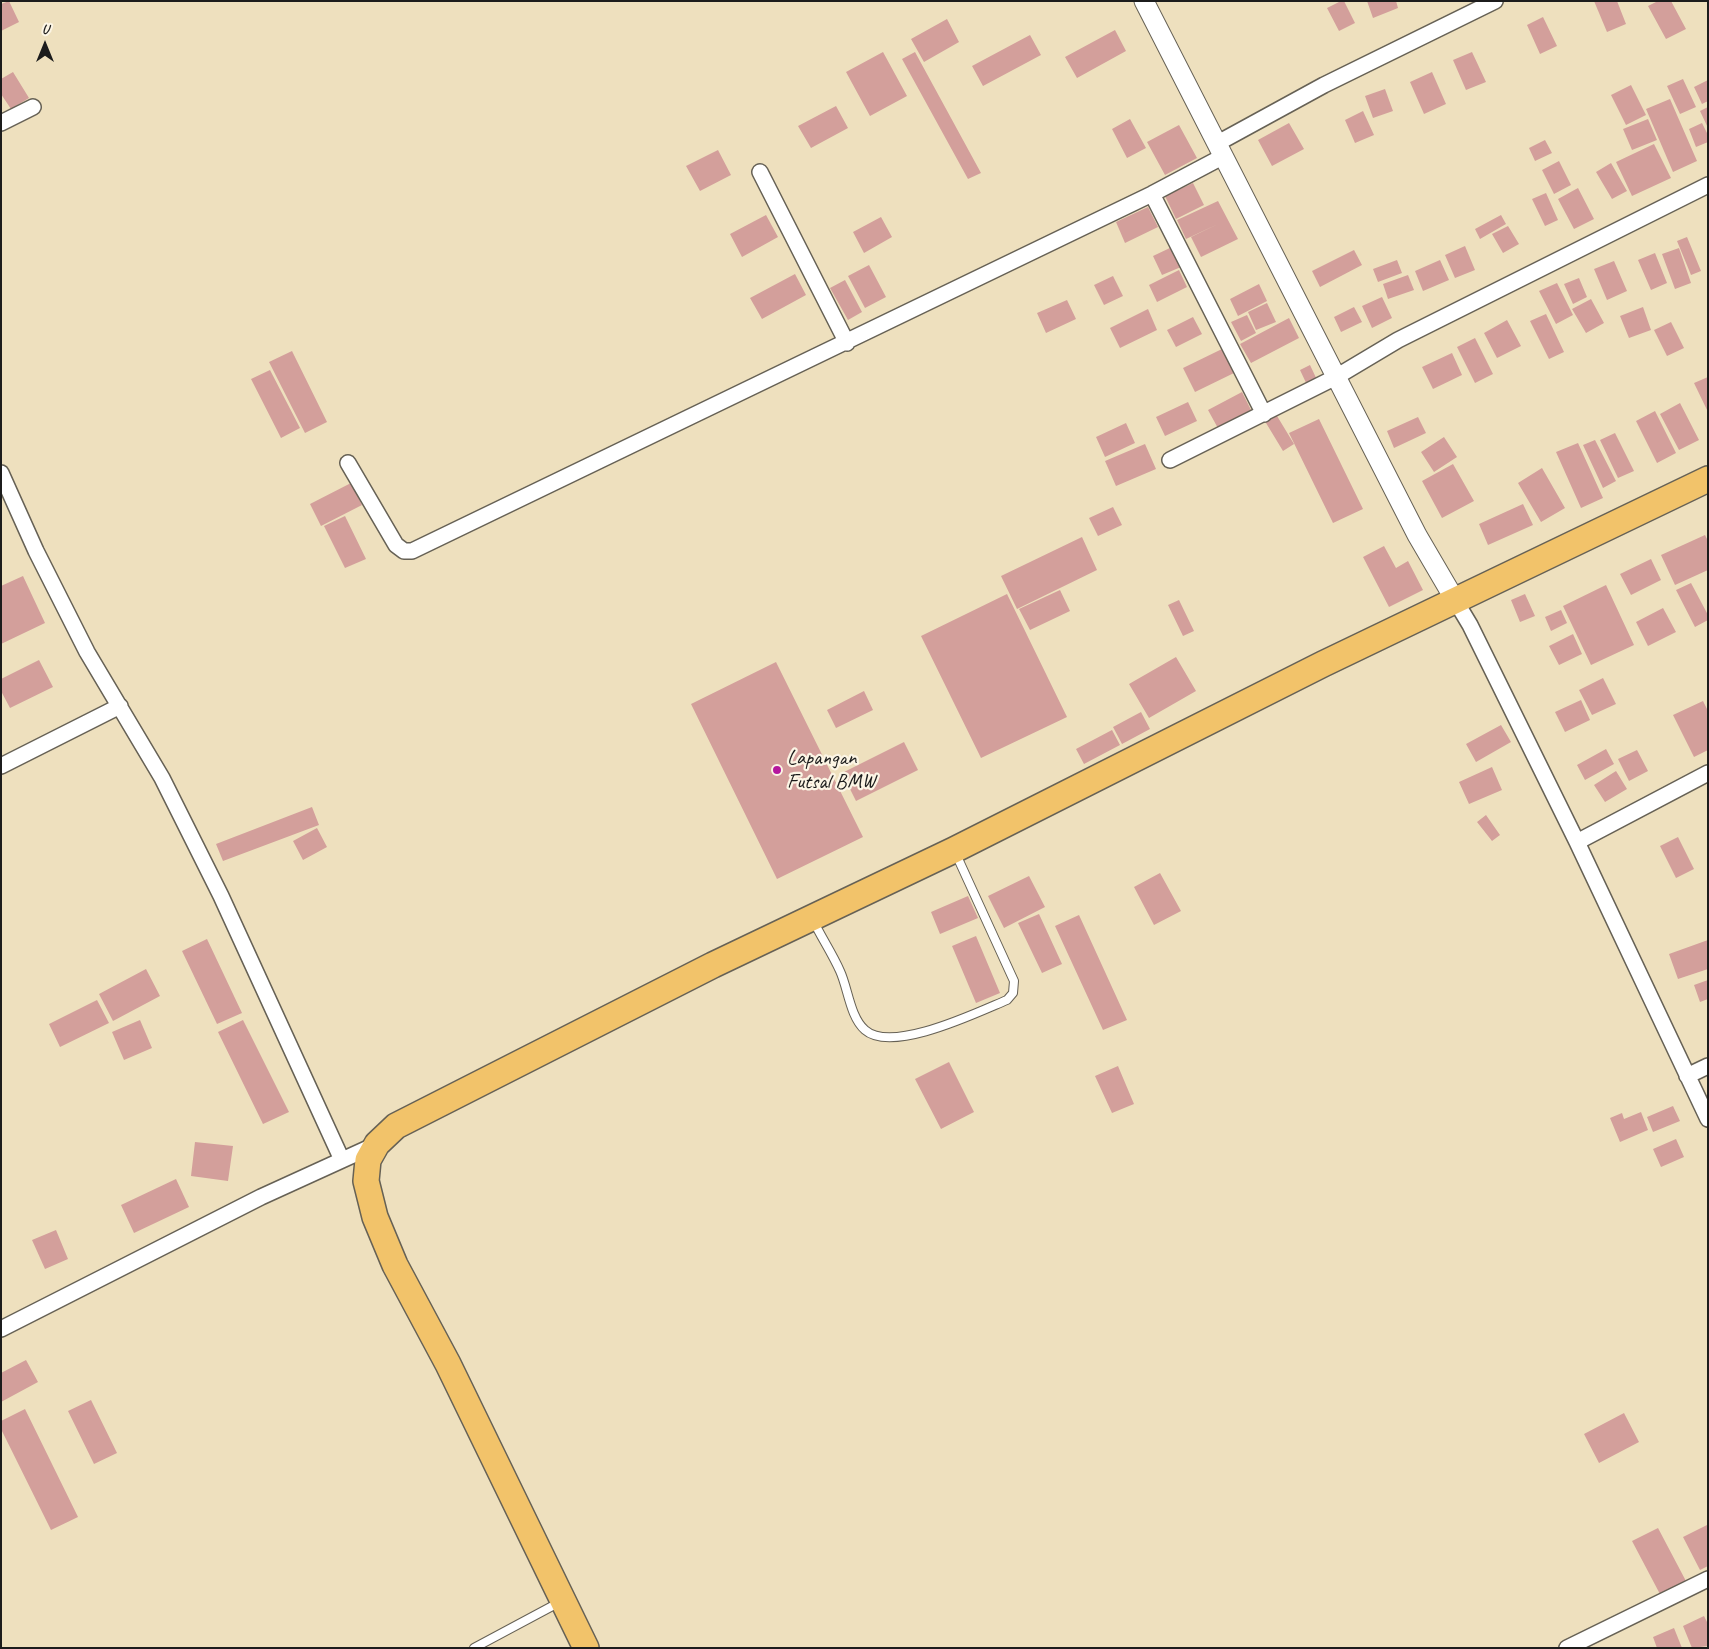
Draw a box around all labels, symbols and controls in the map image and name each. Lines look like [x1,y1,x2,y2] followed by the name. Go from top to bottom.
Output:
[20,20,70,70] north arrow
[42,21,48,38] text: U
[787,745,876,795] place label: Lapangan Futsal BMW
[771,764,783,776] marker: Lapangan Futsal BMW

